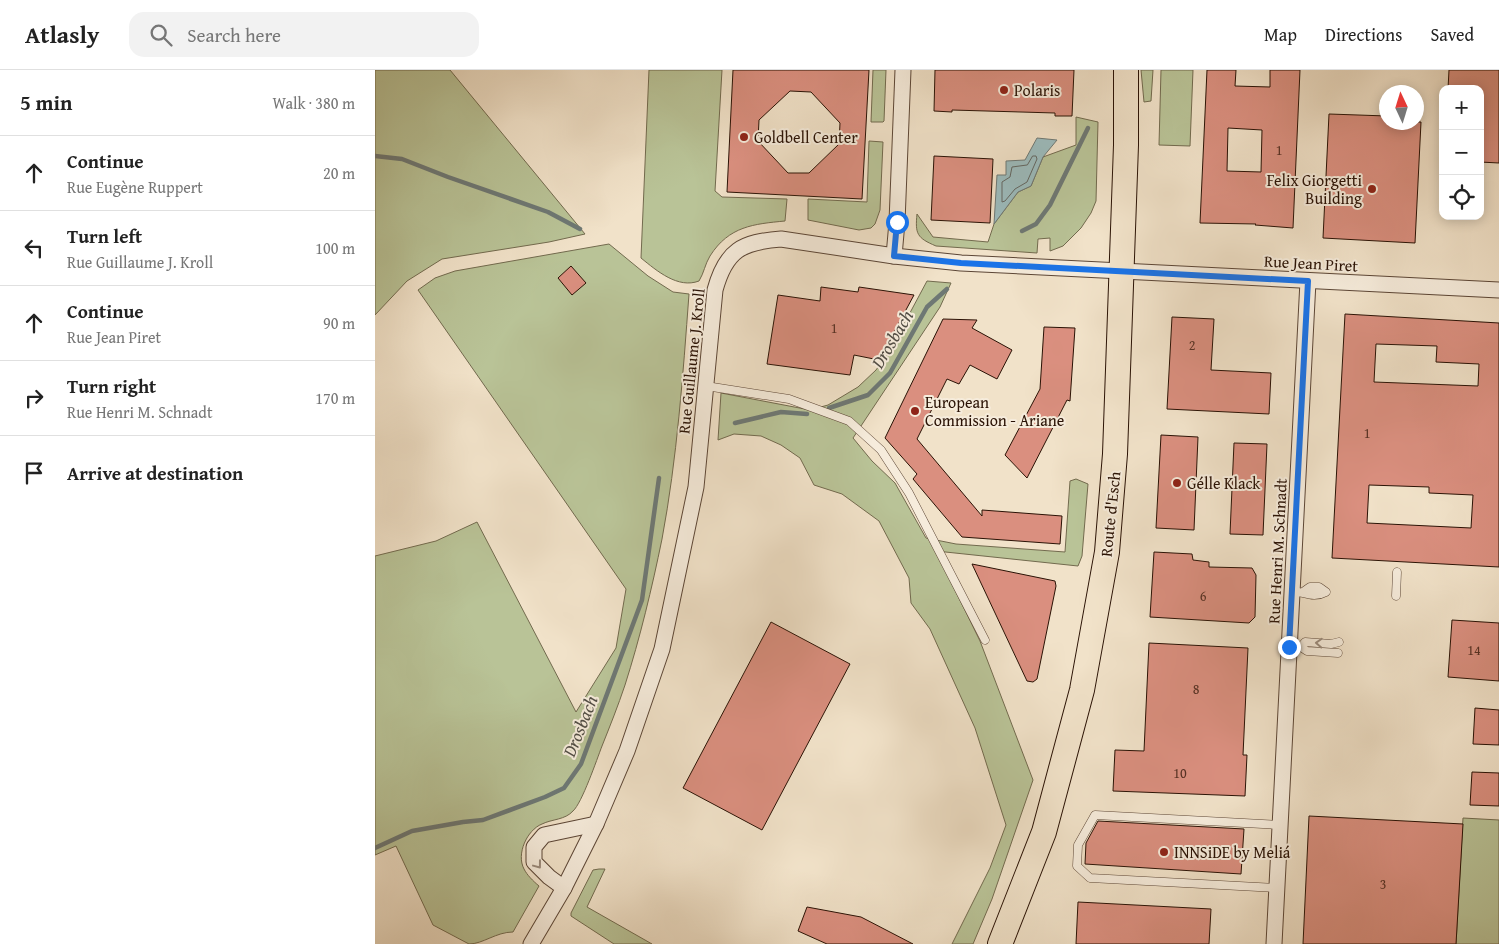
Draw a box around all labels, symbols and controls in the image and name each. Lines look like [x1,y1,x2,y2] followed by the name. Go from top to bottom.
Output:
[129,12,479,57] search box
[25,17,99,52] text: Atlasly
[147,21,175,49] icon: search
[187,21,281,49] text: Search here
[1264,21,1297,48] text: Map
[1325,21,1402,48] text: Directions
[1430,21,1474,48] text: Saved
[1014,78,1060,102] place label: Polaris
[998,84,1010,96] marker: Polaris
[1379,85,1424,130] north arrow
[1439,85,1484,220] map controls
[1439,85,1484,130] button: +
[20,87,72,118] text: 5 min
[272,91,355,115] text: Walk · 380 m
[754,125,858,149] place label: Goldbell Center
[1439,130,1484,175] button: −
[738,131,750,143] marker: Goldbell Center
[1276,140,1282,160] house number: 1
[67,147,144,175] text: Continue
[20,159,48,187] icon: ahead
[323,161,355,185] text: 20 m
[1267,168,1363,210] place label: Felix Giorgetti Building
[67,175,203,199] text: Rue Eugène Ruppert
[1439,175,1484,220] button: locate
[1366,183,1378,195] marker: Felix Giorgetti Building
[886,211,909,234] route start
[67,222,142,250] text: Turn left
[20,234,48,262] icon: left
[315,236,355,260] text: 100 m
[1263,249,1359,277] street label: Rue Jean Piret
[67,250,213,274] text: Rue Guillaume J. Kroll
[671,287,711,435] street label: Rue Guillaume J. Kroll
[67,297,144,325] text: Continue
[863,305,920,374] water label: Drosbach
[20,309,48,337] icon: ahead
[323,311,355,335] text: 90 m
[831,318,837,338] house number: 1
[67,325,161,349] text: Rue Jean Piret
[1189,335,1195,355] house number: 2
[67,372,156,400] text: Turn right
[20,384,48,412] icon: right
[315,386,355,410] text: 170 m
[925,390,1064,432] place label: European Commission - Ariane
[67,400,213,424] text: Rue Henri M. Schnadt
[909,405,921,417] marker: European Commission - Ariane
[1364,423,1370,443] house number: 1
[20,459,48,487] icon: arrive
[67,459,243,487] text: Arrive at destination
[1094,470,1126,558] street label: Route d'Esch
[1187,471,1261,495] place label: Gélle Klack
[1171,477,1183,489] marker: Gélle Klack
[1261,477,1293,624] street label: Rue Henri M. Schnadt
[1200,586,1207,606] house number: 6
[1278,636,1301,659] route end
[1315,638,1323,649] one-way arrow
[1467,640,1481,660] house number: 14
[1193,679,1200,699] house number: 8
[555,691,604,762] water label: Drosbach
[1173,763,1187,783] house number: 10
[1174,840,1291,864] place label: INNSiDE by Meliá
[1158,846,1170,858] marker: INNSiDE by Meliá
[532,859,541,868] one-way arrow
[1380,874,1386,894] house number: 3

